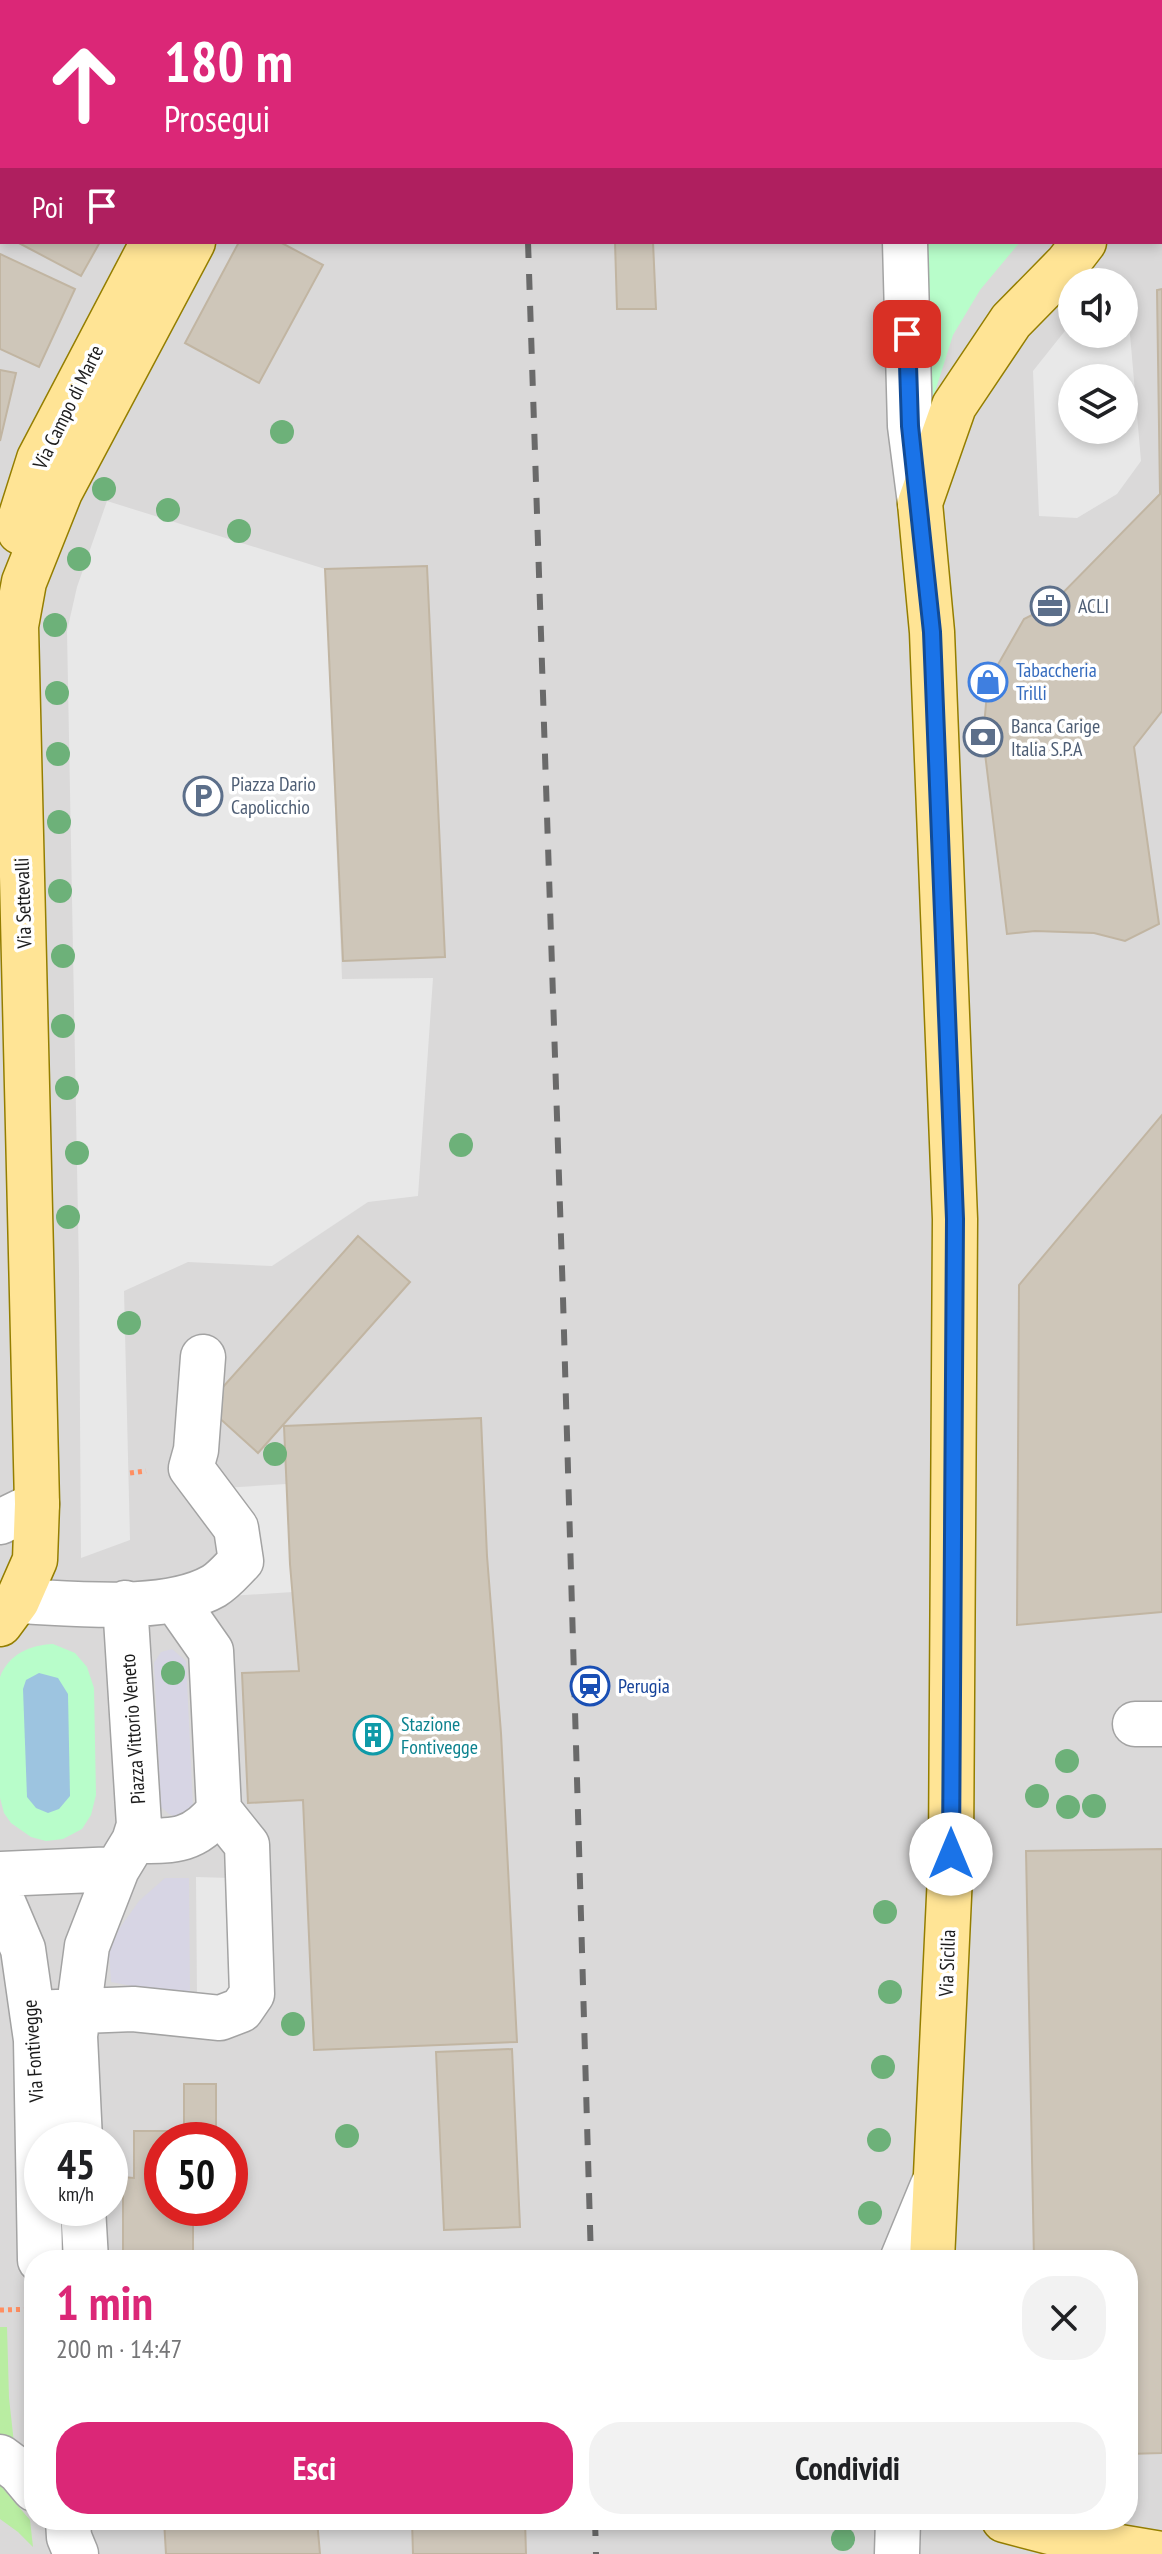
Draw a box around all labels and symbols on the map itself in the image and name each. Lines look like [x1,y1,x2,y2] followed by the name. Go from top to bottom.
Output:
[873,300,941,368] pin
[26,341,109,474] street label: Via Campo di Marte
[1029,585,1071,627] office icon: ACLI
[1078,593,1109,619] place label: ACLI
[1016,657,1097,706] place label: Tabaccheria Trilli
[967,661,1009,703] shop icon: Tabaccheria Trilli
[1011,713,1100,762] place label: Banca Carige Italia S.P.A
[962,716,1004,758] bank icon: Banca Carige Italia S.P.A
[231,771,316,820] place label: Piazza Dario Capolicchio
[182,775,224,817] parking icon: Piazza Dario Capolicchio
[8,857,38,950] street label: Via Settevalli
[115,1653,151,1805] street label: Piazza Vittorio Veneto
[569,1665,611,1707] station icon: Perugia
[618,1673,670,1699] place label: Perugia
[401,1711,478,1760] place label: Stazione Fontivegge
[352,1714,394,1756] building icon: Stazione Fontivegge
[909,1812,993,1896] position arrow
[933,1929,961,1998] street label: Via Sicilia
[16,1999,50,2104] street label: Via Fontivegge
[144,2122,248,2226] speed limit sign: 50

